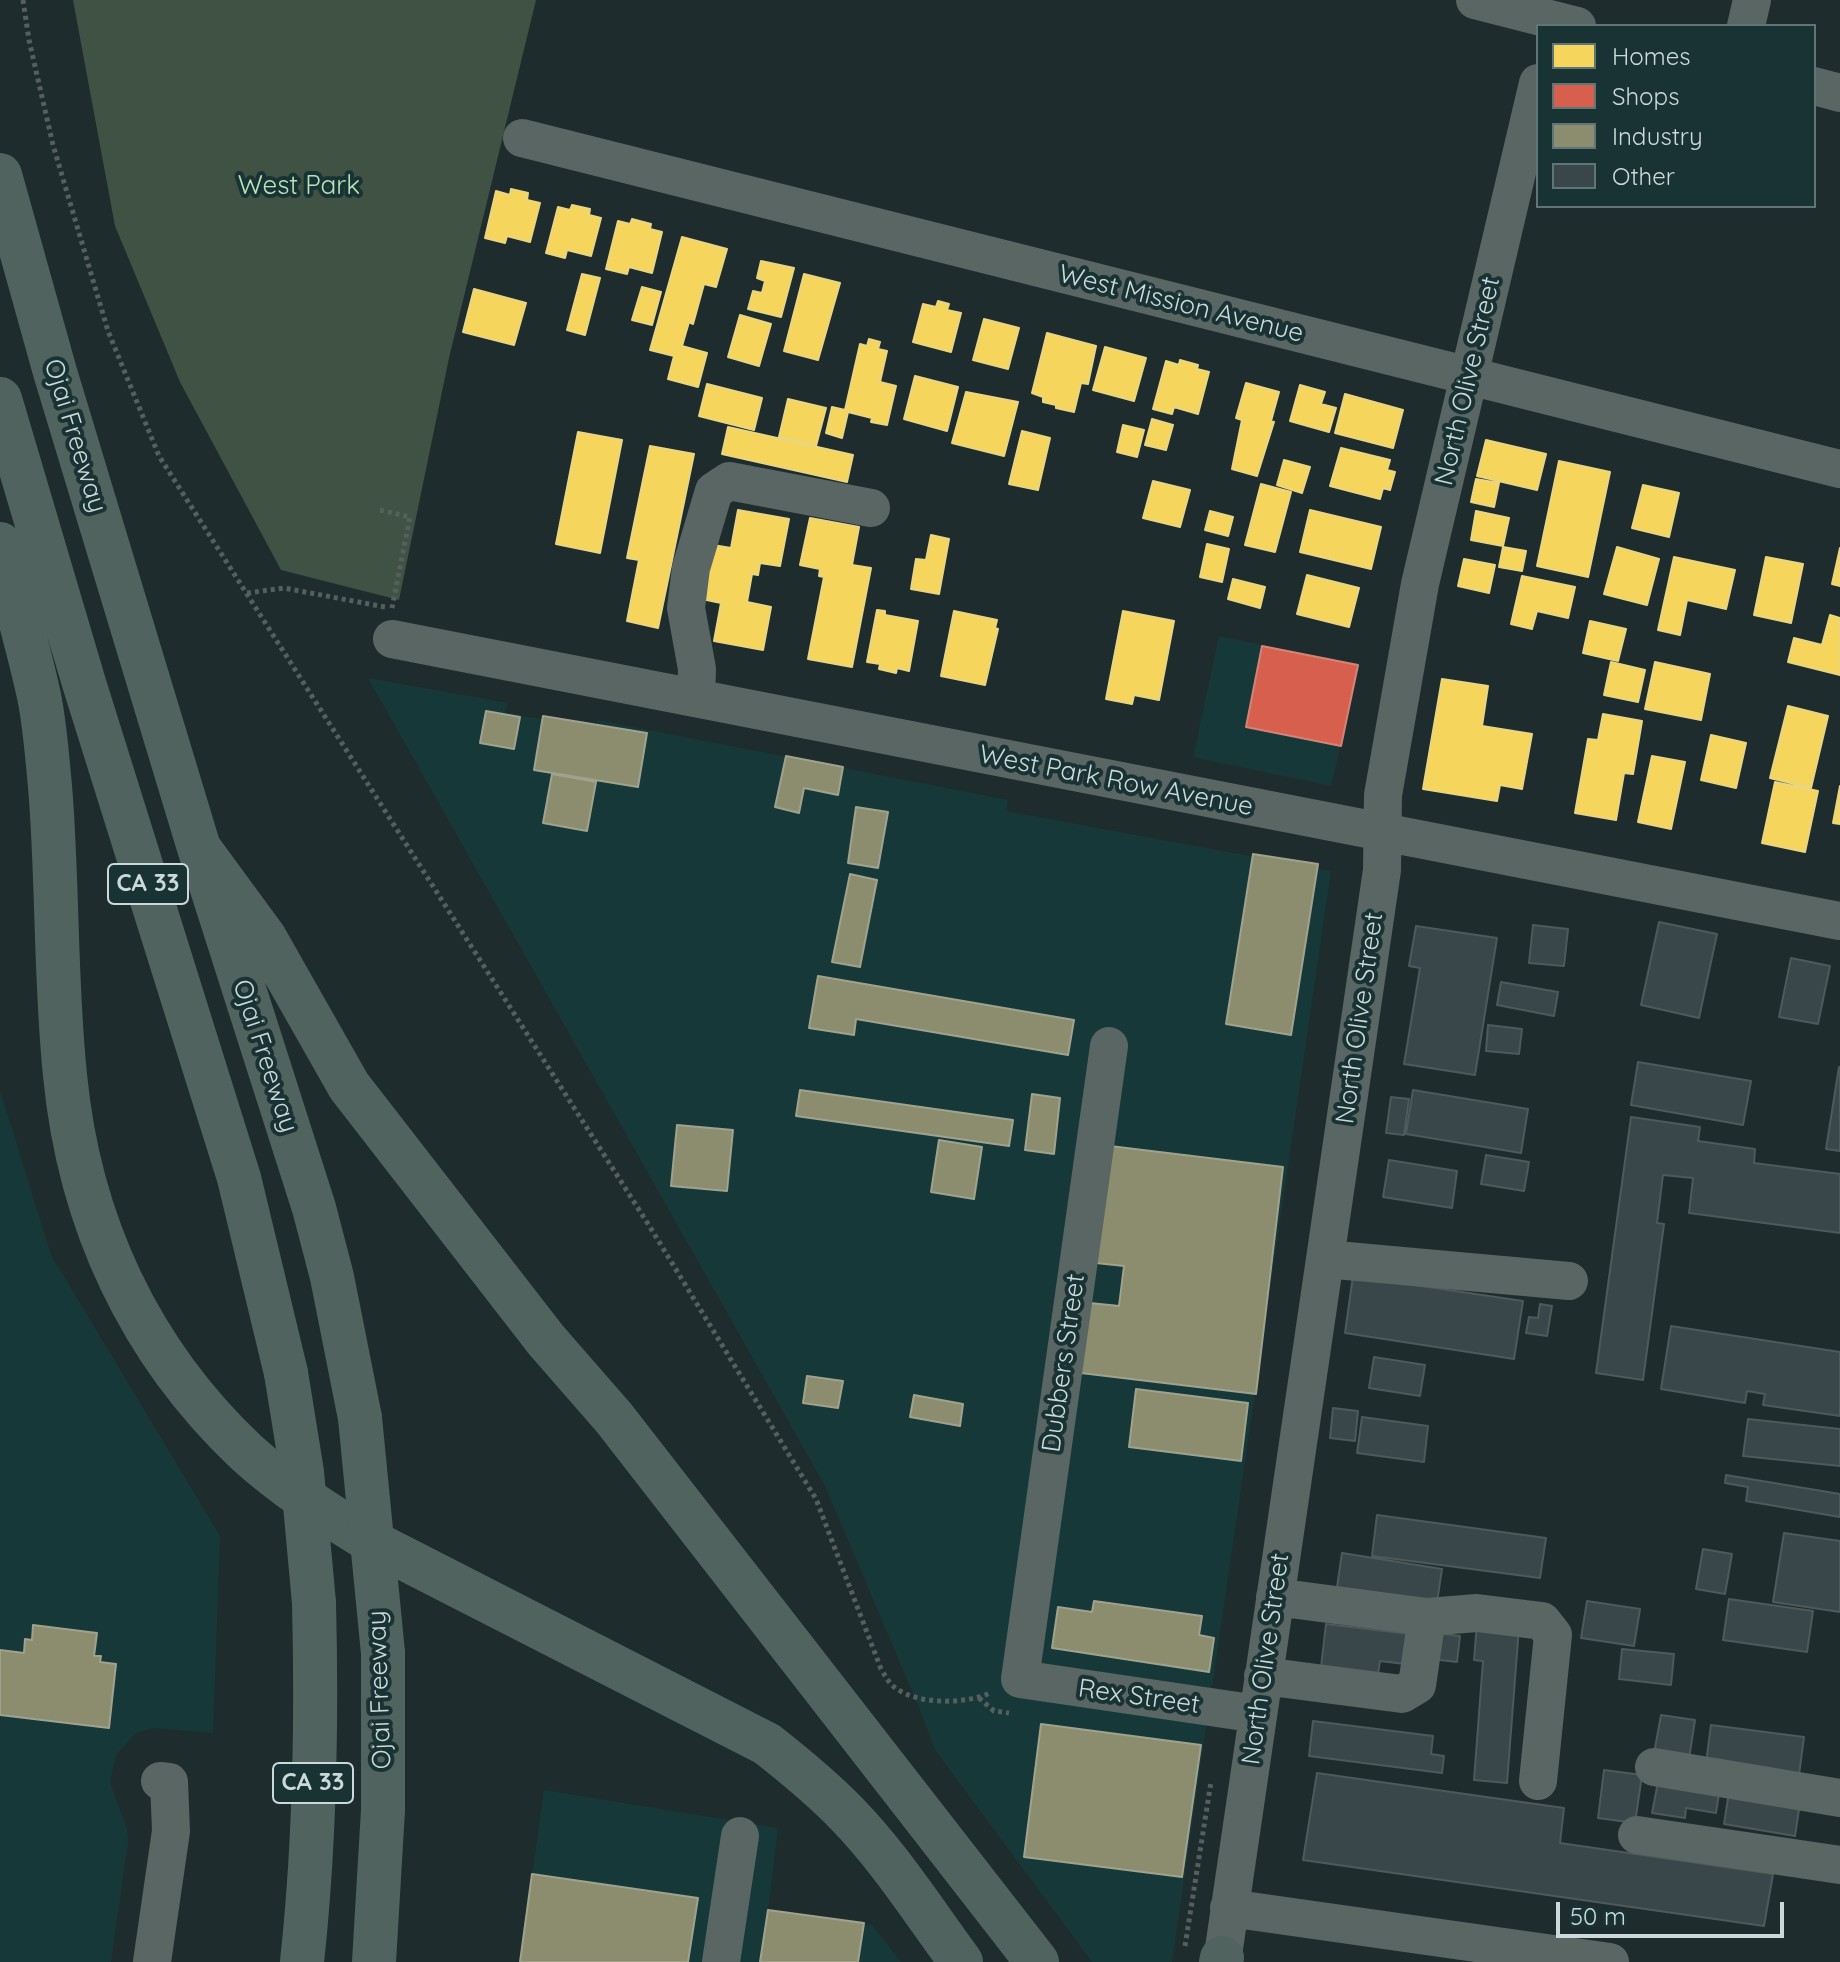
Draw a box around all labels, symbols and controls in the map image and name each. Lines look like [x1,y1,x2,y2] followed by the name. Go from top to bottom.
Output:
[1536,24,1816,208] legend
[1612,41,1690,71] text: Homes
[1612,81,1679,111] text: Shops
[1612,121,1703,151] text: Industry
[1612,161,1675,191] text: Other
[238,170,360,202] park label: West Park
[1055,258,1307,350] street label: West Mission Avenue
[1429,274,1507,488] street label: North Olive Street
[37,355,113,517] street label: Ojai Freeway
[976,739,1256,823] street label: West Park Row Avenue
[108,864,188,904] road number: CA 33
[1330,910,1390,1126] street label: North Olive Street
[226,976,304,1136] street label: Ojai Freeway
[1036,1272,1092,1454] street label: Dubbers Street
[1236,1551,1296,1767] street label: North Olive Street
[362,1610,398,1770] street label: Ojai Freeway
[1076,1673,1202,1721] street label: Rex Street
[273,1763,353,1803] road number: CA 33
[1560,1886,1788,1936] scale bar
[1570,1901,1626,1931] text: 50 m

